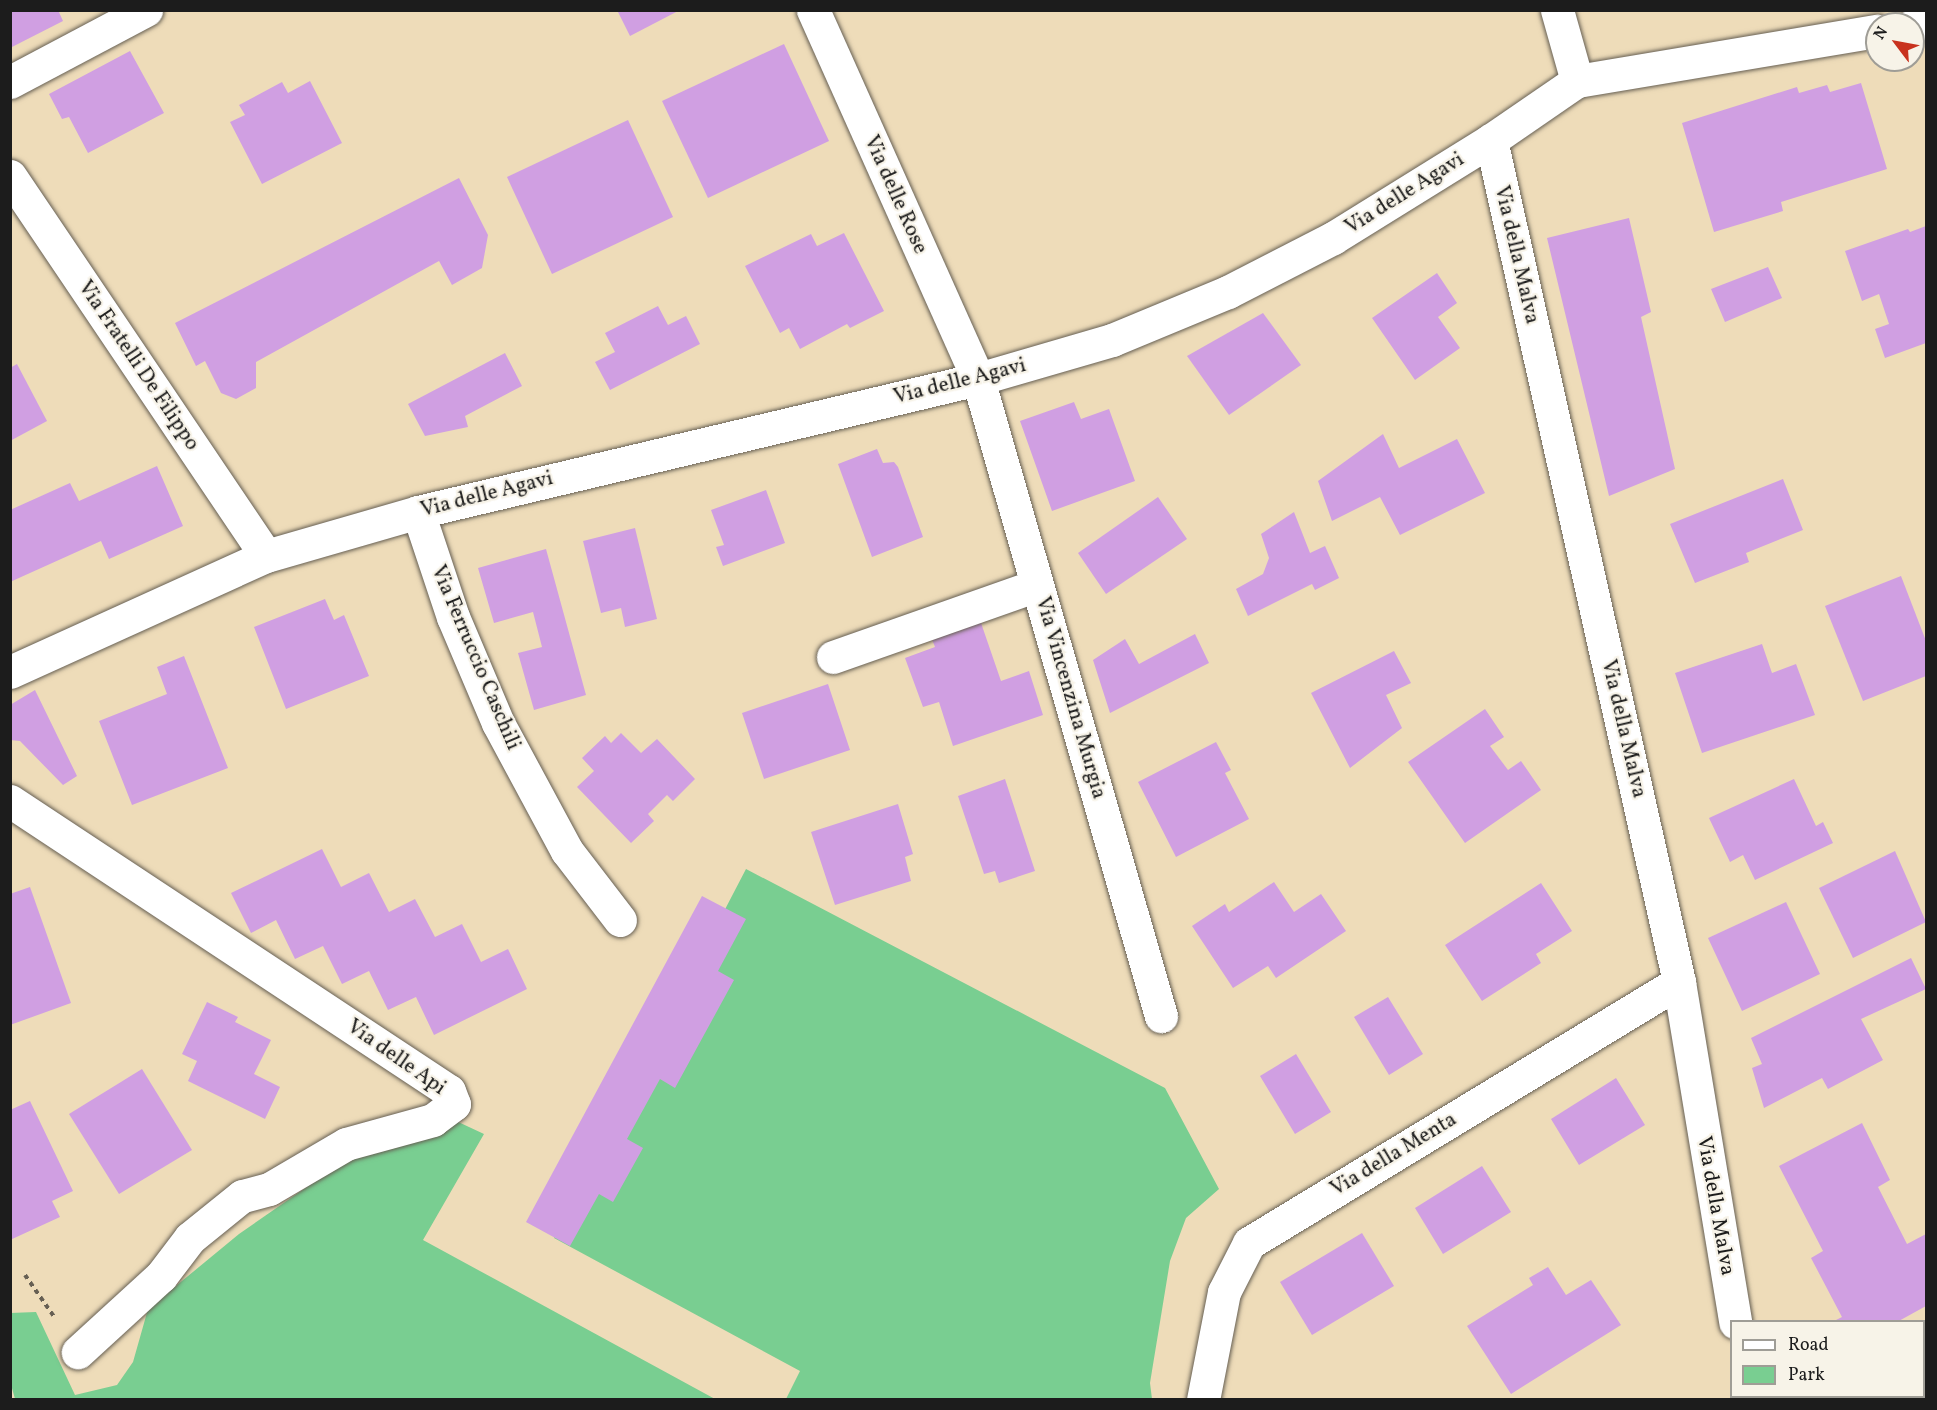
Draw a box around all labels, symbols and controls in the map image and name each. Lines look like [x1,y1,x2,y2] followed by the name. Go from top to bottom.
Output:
[1865,12,1925,72] north arrow
[1869,23,1894,44] text: N
[858,132,932,258] street label: Via delle Rose
[1341,147,1469,241] street label: Via delle Agavi
[1488,183,1544,327] street label: Via della Malva
[72,276,204,456] street label: Via Fratelli De Filippo
[891,353,1029,411] street label: Via delle Agavi
[418,466,556,524] street label: Via delle Agavi
[425,562,525,754] street label: Via Ferruccio Caschili
[1029,594,1111,802] street label: Via Vincenzina Murgia
[1595,657,1651,801] street label: Via della Malva
[342,1015,450,1101] street label: Via delle Api
[1326,1107,1462,1203] street label: Via della Menta
[1690,1134,1740,1278] street label: Via della Malva
[1730,1320,1925,1398] legend
[1788,1333,1829,1358] text: Road
[1788,1363,1825,1388] text: Park

